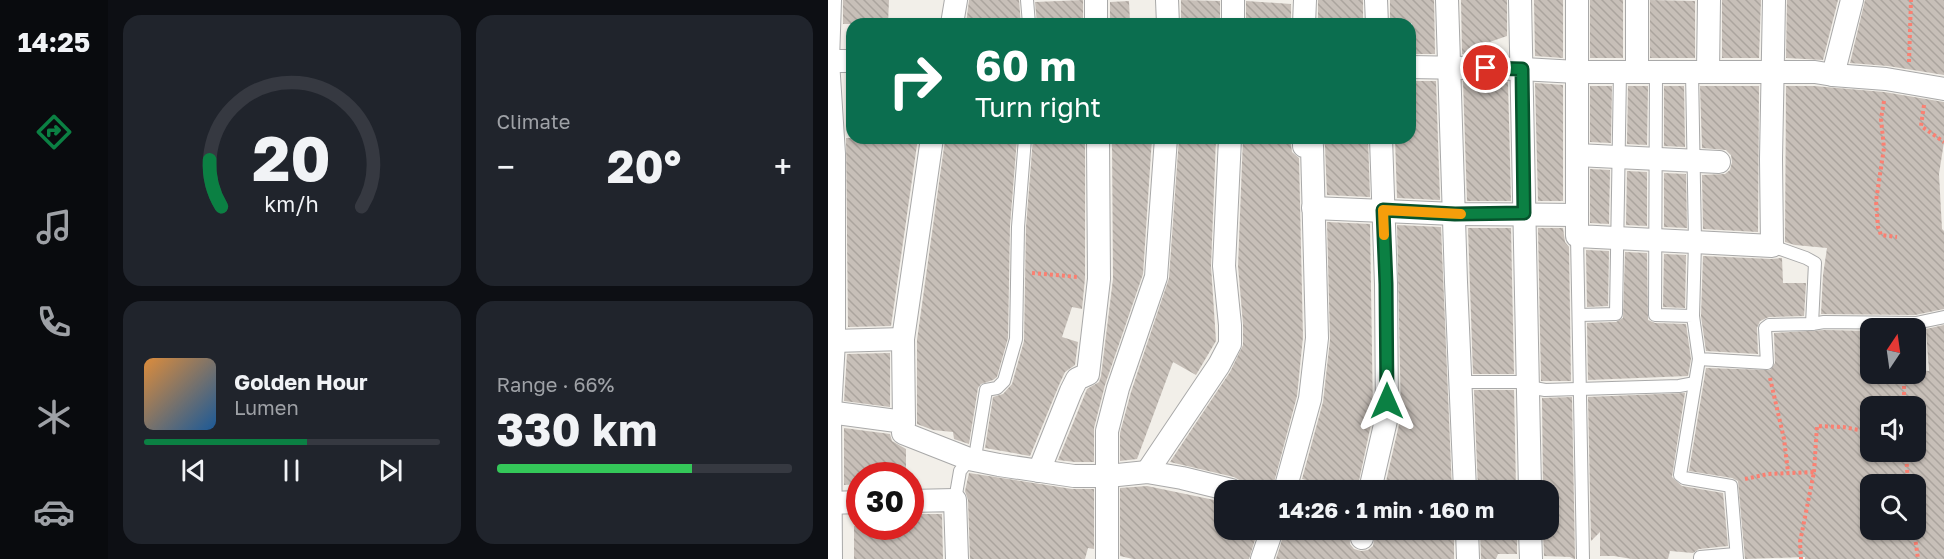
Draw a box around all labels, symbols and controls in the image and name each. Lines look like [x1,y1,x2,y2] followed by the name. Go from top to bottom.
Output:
[18,26,90,58] text: 14:25
[975,40,1076,90] text: 60 m
[876,42,954,120] icon: right
[1460,42,1511,93] pin
[1469,51,1502,84] icon: arrive
[975,91,1101,123] text: Turn right
[497,109,570,133] text: Climate
[33,111,75,153] icon: directions
[252,120,331,195] text: 20
[607,139,681,193] text: 20°
[497,147,515,186] text: −
[774,147,792,186] text: +
[264,192,319,218] text: km/h
[33,206,75,248] icon: music
[33,301,75,343] icon: phone
[1860,318,1926,384] north arrow
[1860,318,1926,540] map controls
[234,368,368,395] text: Golden Hour
[1355,369,1419,433] position arrow
[497,372,614,396] text: Range · 66%
[234,395,299,419] text: Lumen
[33,396,75,438] icon: climate
[1860,396,1926,462] button: sound
[497,402,657,456] text: 330 km
[177,454,210,487] icon: previous
[275,454,308,487] icon: pause
[374,454,407,487] icon: next
[846,462,924,540] speed limit sign: 30
[1860,474,1926,540] button: search
[33,491,75,533] icon: car
[1279,496,1494,523] text: 14:26 · 1 min · 160 m

